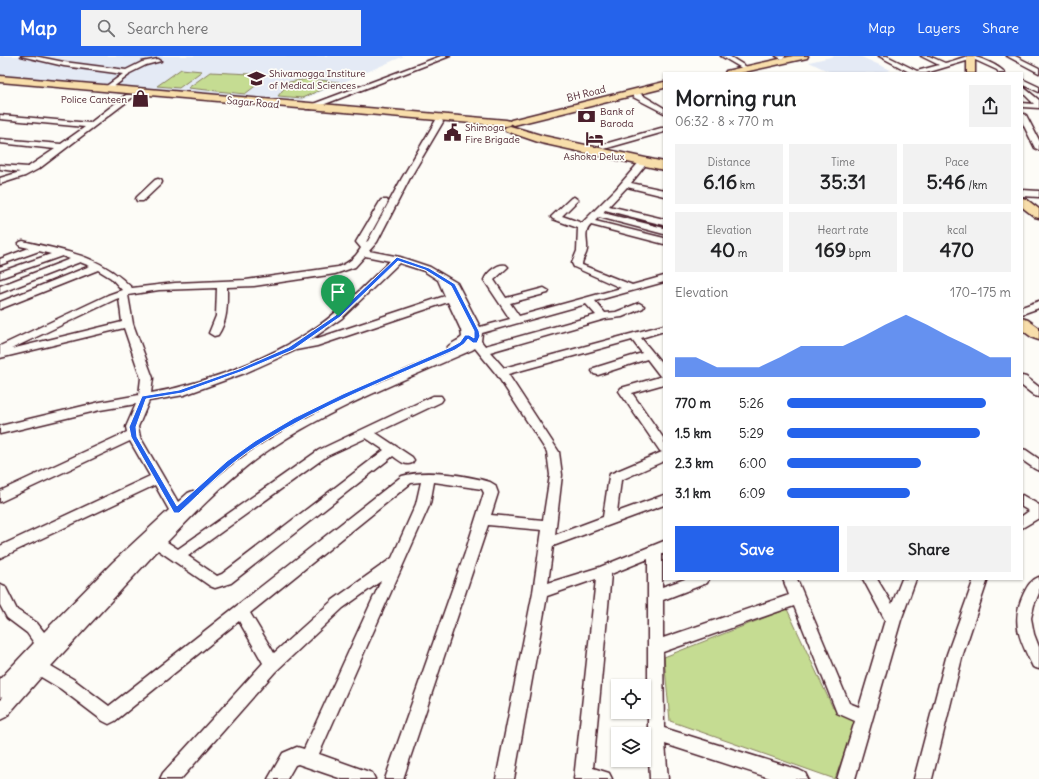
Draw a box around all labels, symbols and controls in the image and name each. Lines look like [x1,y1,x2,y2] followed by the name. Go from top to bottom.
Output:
[81,10,361,46] search box
[20,16,57,40] text: Map
[95,17,117,39] icon: search
[127,19,208,38] text: Search here
[868,19,895,37] text: Map
[917,19,960,37] text: Layers
[982,19,1019,37] text: Share
[269,67,365,92] place label: Shivamogga Institure of Medical Sciences
[246,69,266,89] school or university icon: Shivamogga Institure of Medical Sciences
[565,82,607,105] street label: BH Road
[675,84,797,112] text: Morning run
[969,85,1011,127] button: share
[130,89,150,109] shop icon: Police Canteen
[61,93,127,106] place label: Police Canteen
[226,94,280,111] street label: Sagar Road
[600,105,635,130] place label: Bank of Baroda
[577,107,597,127] bank icon: Bank of Baroda
[675,113,774,130] text: 06:32 · 8 × 770 m
[465,121,520,146] place label: Shimoga Fire Brigade
[442,123,462,143] public building icon: Shimoga Fire Brigade
[584,129,604,149] hotel icon: Ashoka Delux
[564,150,625,163] place label: Ashoka Delux
[708,155,750,169] text: Distance
[831,155,855,169] text: Time
[945,155,969,169] text: Pace
[703,169,737,194] text: 6.16
[820,169,866,194] text: 35:31
[927,169,966,194] text: 5:46
[737,178,755,192] text: km
[966,178,988,192] text: /km
[706,223,752,237] text: Elevation
[817,223,869,237] text: Heart rate
[947,223,967,237] text: kcal
[711,237,735,262] text: 40
[815,237,846,262] text: 169
[940,237,974,262] text: 470
[735,246,748,260] text: m
[846,246,871,260] text: bpm
[321,275,355,316] pin
[327,281,349,303] icon: arrive
[675,284,728,301] text: Elevation
[950,284,1011,301] text: 170–175 m
[675,395,711,412] text: 770 m
[739,395,764,412] text: 5:26
[675,425,711,442] text: 1.5 km
[739,425,764,442] text: 5:29
[675,455,713,472] text: 2.3 km
[739,455,767,472] text: 6:00
[675,485,711,502] text: 3.1 km
[739,485,765,502] text: 6:09
[675,526,839,572] button: Save
[847,526,1011,572] button: Share
[611,679,651,767] map controls
[611,679,651,719] button: locate
[611,727,651,767] button: layers

